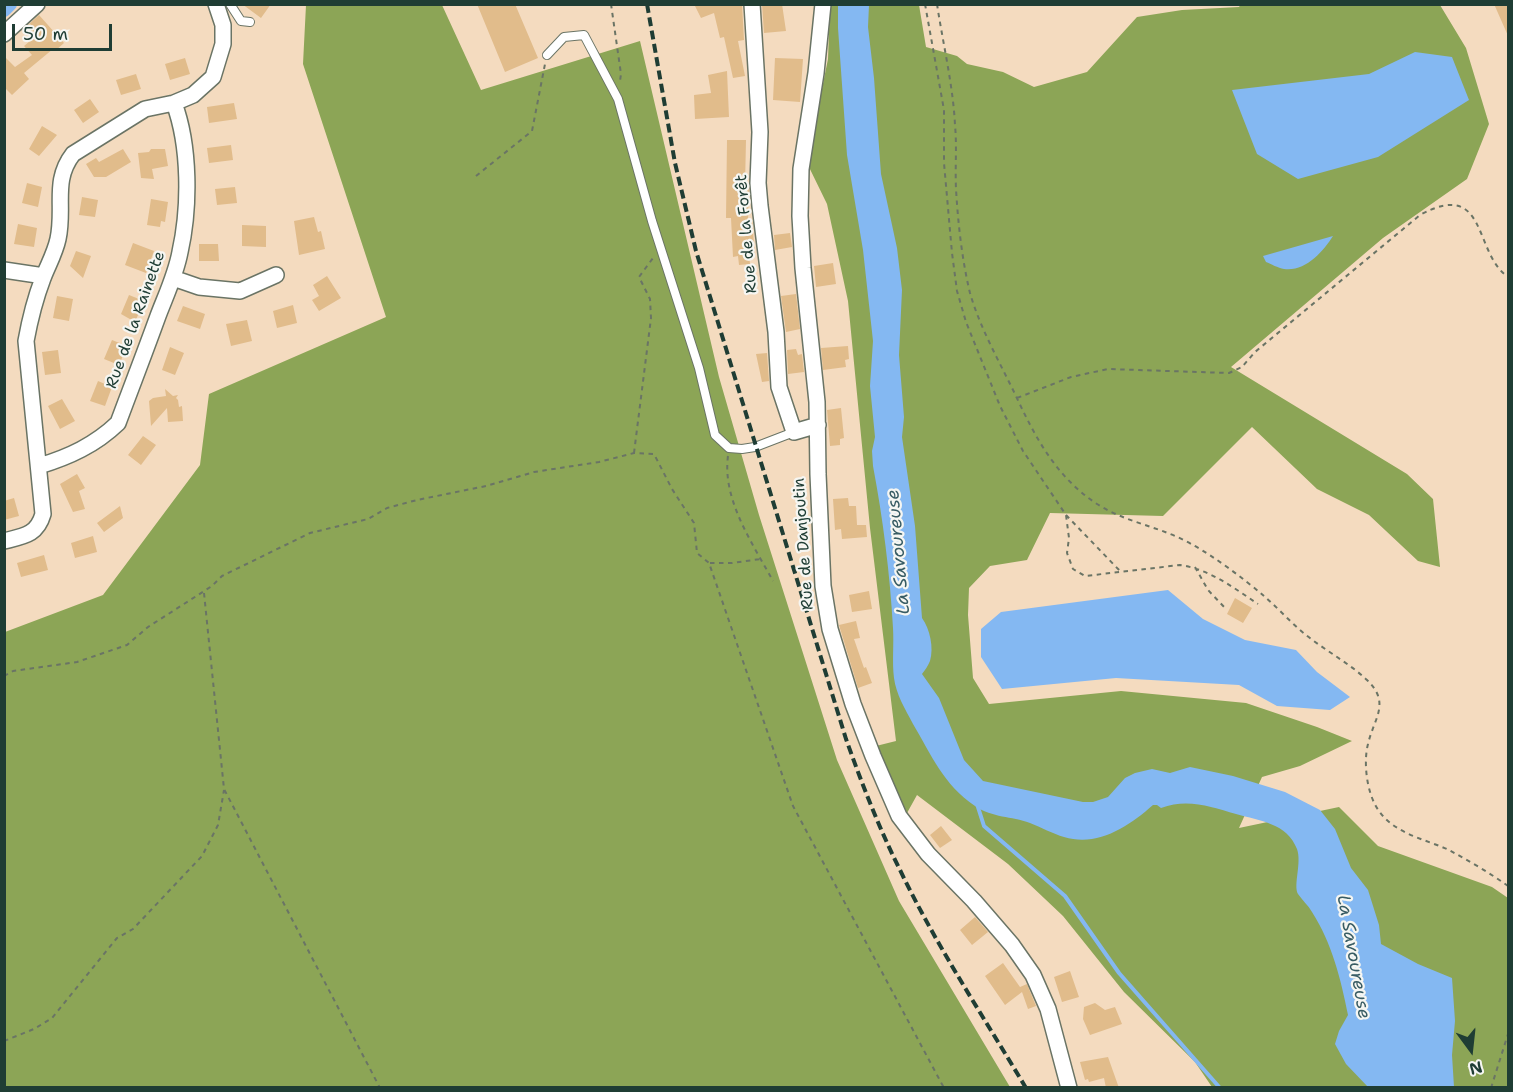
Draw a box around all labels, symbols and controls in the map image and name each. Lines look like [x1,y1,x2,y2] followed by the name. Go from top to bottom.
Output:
[15,12,116,50] scale bar
[23,22,68,46] text: 50 m
[732,174,762,294] street label: Rue de la Forêt
[102,249,170,391] street label: Rue de la Rainette
[790,477,818,611] street label: Rue de Danjoutin
[883,489,915,615] water label: La Savoureuse
[1331,893,1375,1021] water label: La Savoureuse
[1441,1020,1501,1080] north arrow
[1467,1056,1485,1080] text: N

